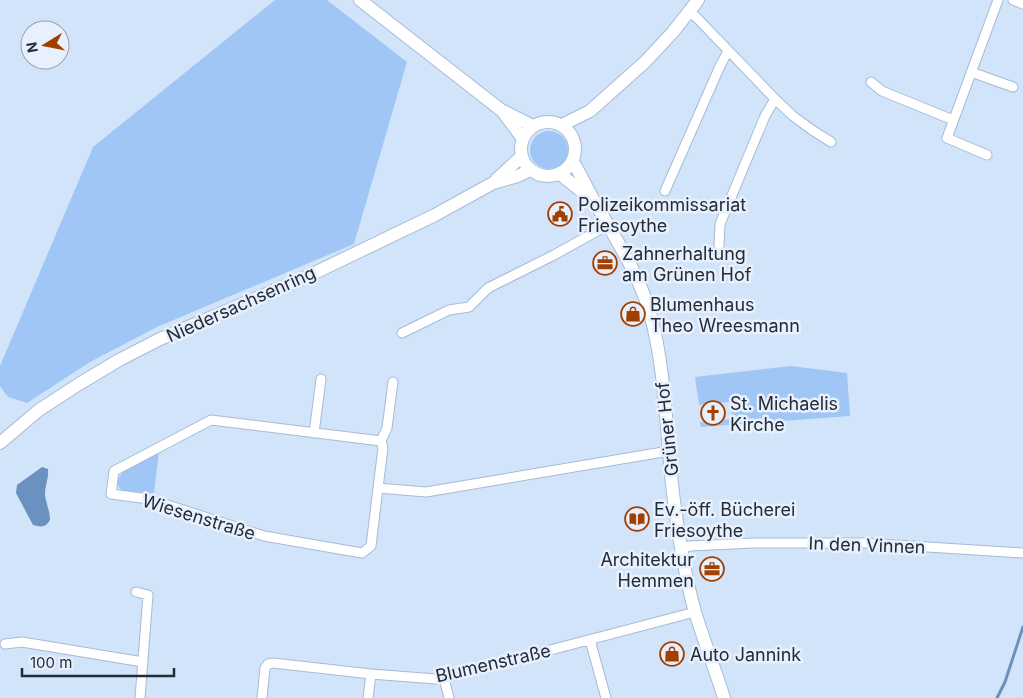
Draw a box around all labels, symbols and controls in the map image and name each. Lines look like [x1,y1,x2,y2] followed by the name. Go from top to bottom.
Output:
[20,20,70,70] north arrow
[22,41,41,54] text: N
[578,194,746,236] place label: Polizeikommissariat Friesoythe
[547,201,573,227] public building icon: Polizeikommissariat Friesoythe
[622,243,752,285] place label: Zahnerhaltung am Grünen Hof
[592,250,618,276] office icon: Zahnerhaltung am Grünen Hof
[163,262,319,346] street label: Niedersachsenring
[650,294,800,336] place label: Blumenhaus Theo Wreesmann
[620,301,646,327] shop icon: Blumenhaus Theo Wreesmann
[652,381,682,477] street label: Grüner Hof
[730,393,838,435] place label: St. Michaelis Kirche
[700,400,726,426] church icon: St. Michaelis Kirche
[140,490,258,544] street label: Wiesenstraße
[654,499,795,541] place label: Ev.-öff. Bücherei Friesoythe
[624,506,650,532] library icon: Ev.-öff. Bücherei Friesoythe
[808,532,926,558] street label: In den Vinnen
[600,549,694,591] place label: Architektur Hemmen
[699,556,725,582] office icon: Architektur Hemmen
[433,640,553,686] street label: Blumenstraße
[659,641,685,667] shop icon: Auto Jannink
[690,644,801,665] place label: Auto Jannink
[22,646,175,678] scale bar
[30,653,72,672] text: 100 m

